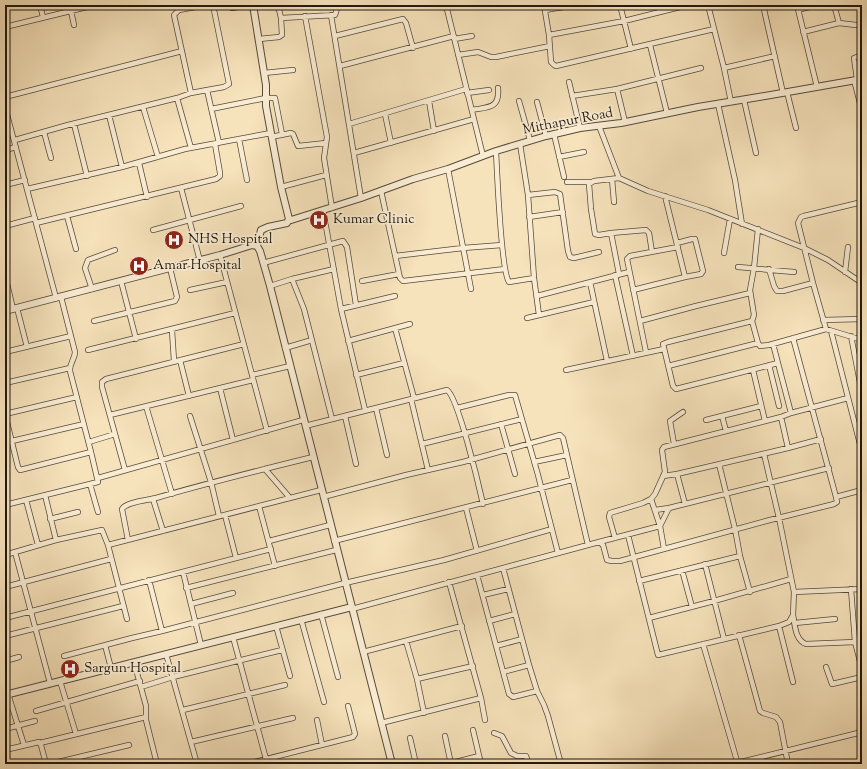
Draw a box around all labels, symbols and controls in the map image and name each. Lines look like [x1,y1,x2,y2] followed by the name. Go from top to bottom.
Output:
[521,103,615,141] street label: Mithapur Road
[308,209,330,231] hospital icon: Kumar Clinic
[333,210,414,230] place label: Kumar Clinic
[163,229,185,251] hospital icon: NHS Hospital
[188,230,273,250] place label: NHS Hospital
[128,255,150,277] hospital icon: Amar Hospital
[153,256,242,276] place label: Amar Hospital
[59,658,81,680] hospital icon: Sargun Hospital
[84,659,181,679] place label: Sargun Hospital

